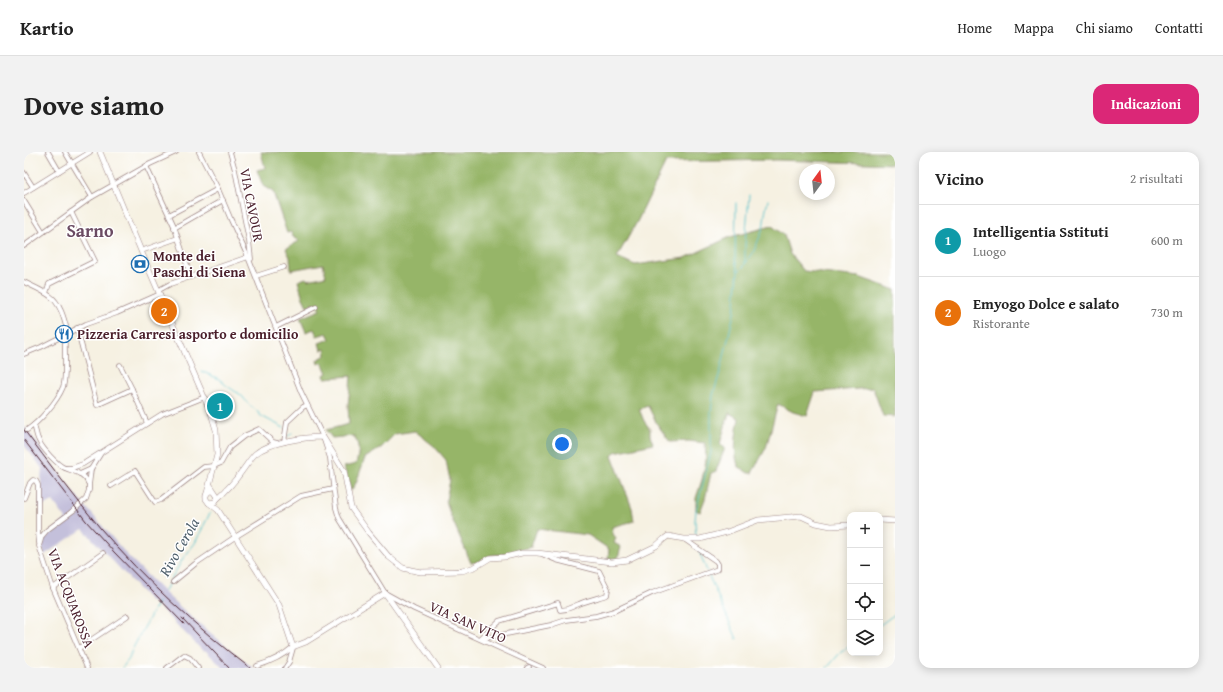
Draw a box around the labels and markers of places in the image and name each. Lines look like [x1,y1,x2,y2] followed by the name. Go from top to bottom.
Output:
[153,246,247,282] place label: Monte dei Paschi di Siena
[130,254,150,274] bank icon: Monte dei Paschi di Siena
[151,296,177,326] pin: 2
[54,324,74,344] restaurant icon: Pizzeria Carresi asporto e domicilio
[77,324,299,344] place label: Pizzeria Carresi asporto e domicilio
[207,391,233,421] pin: 1

